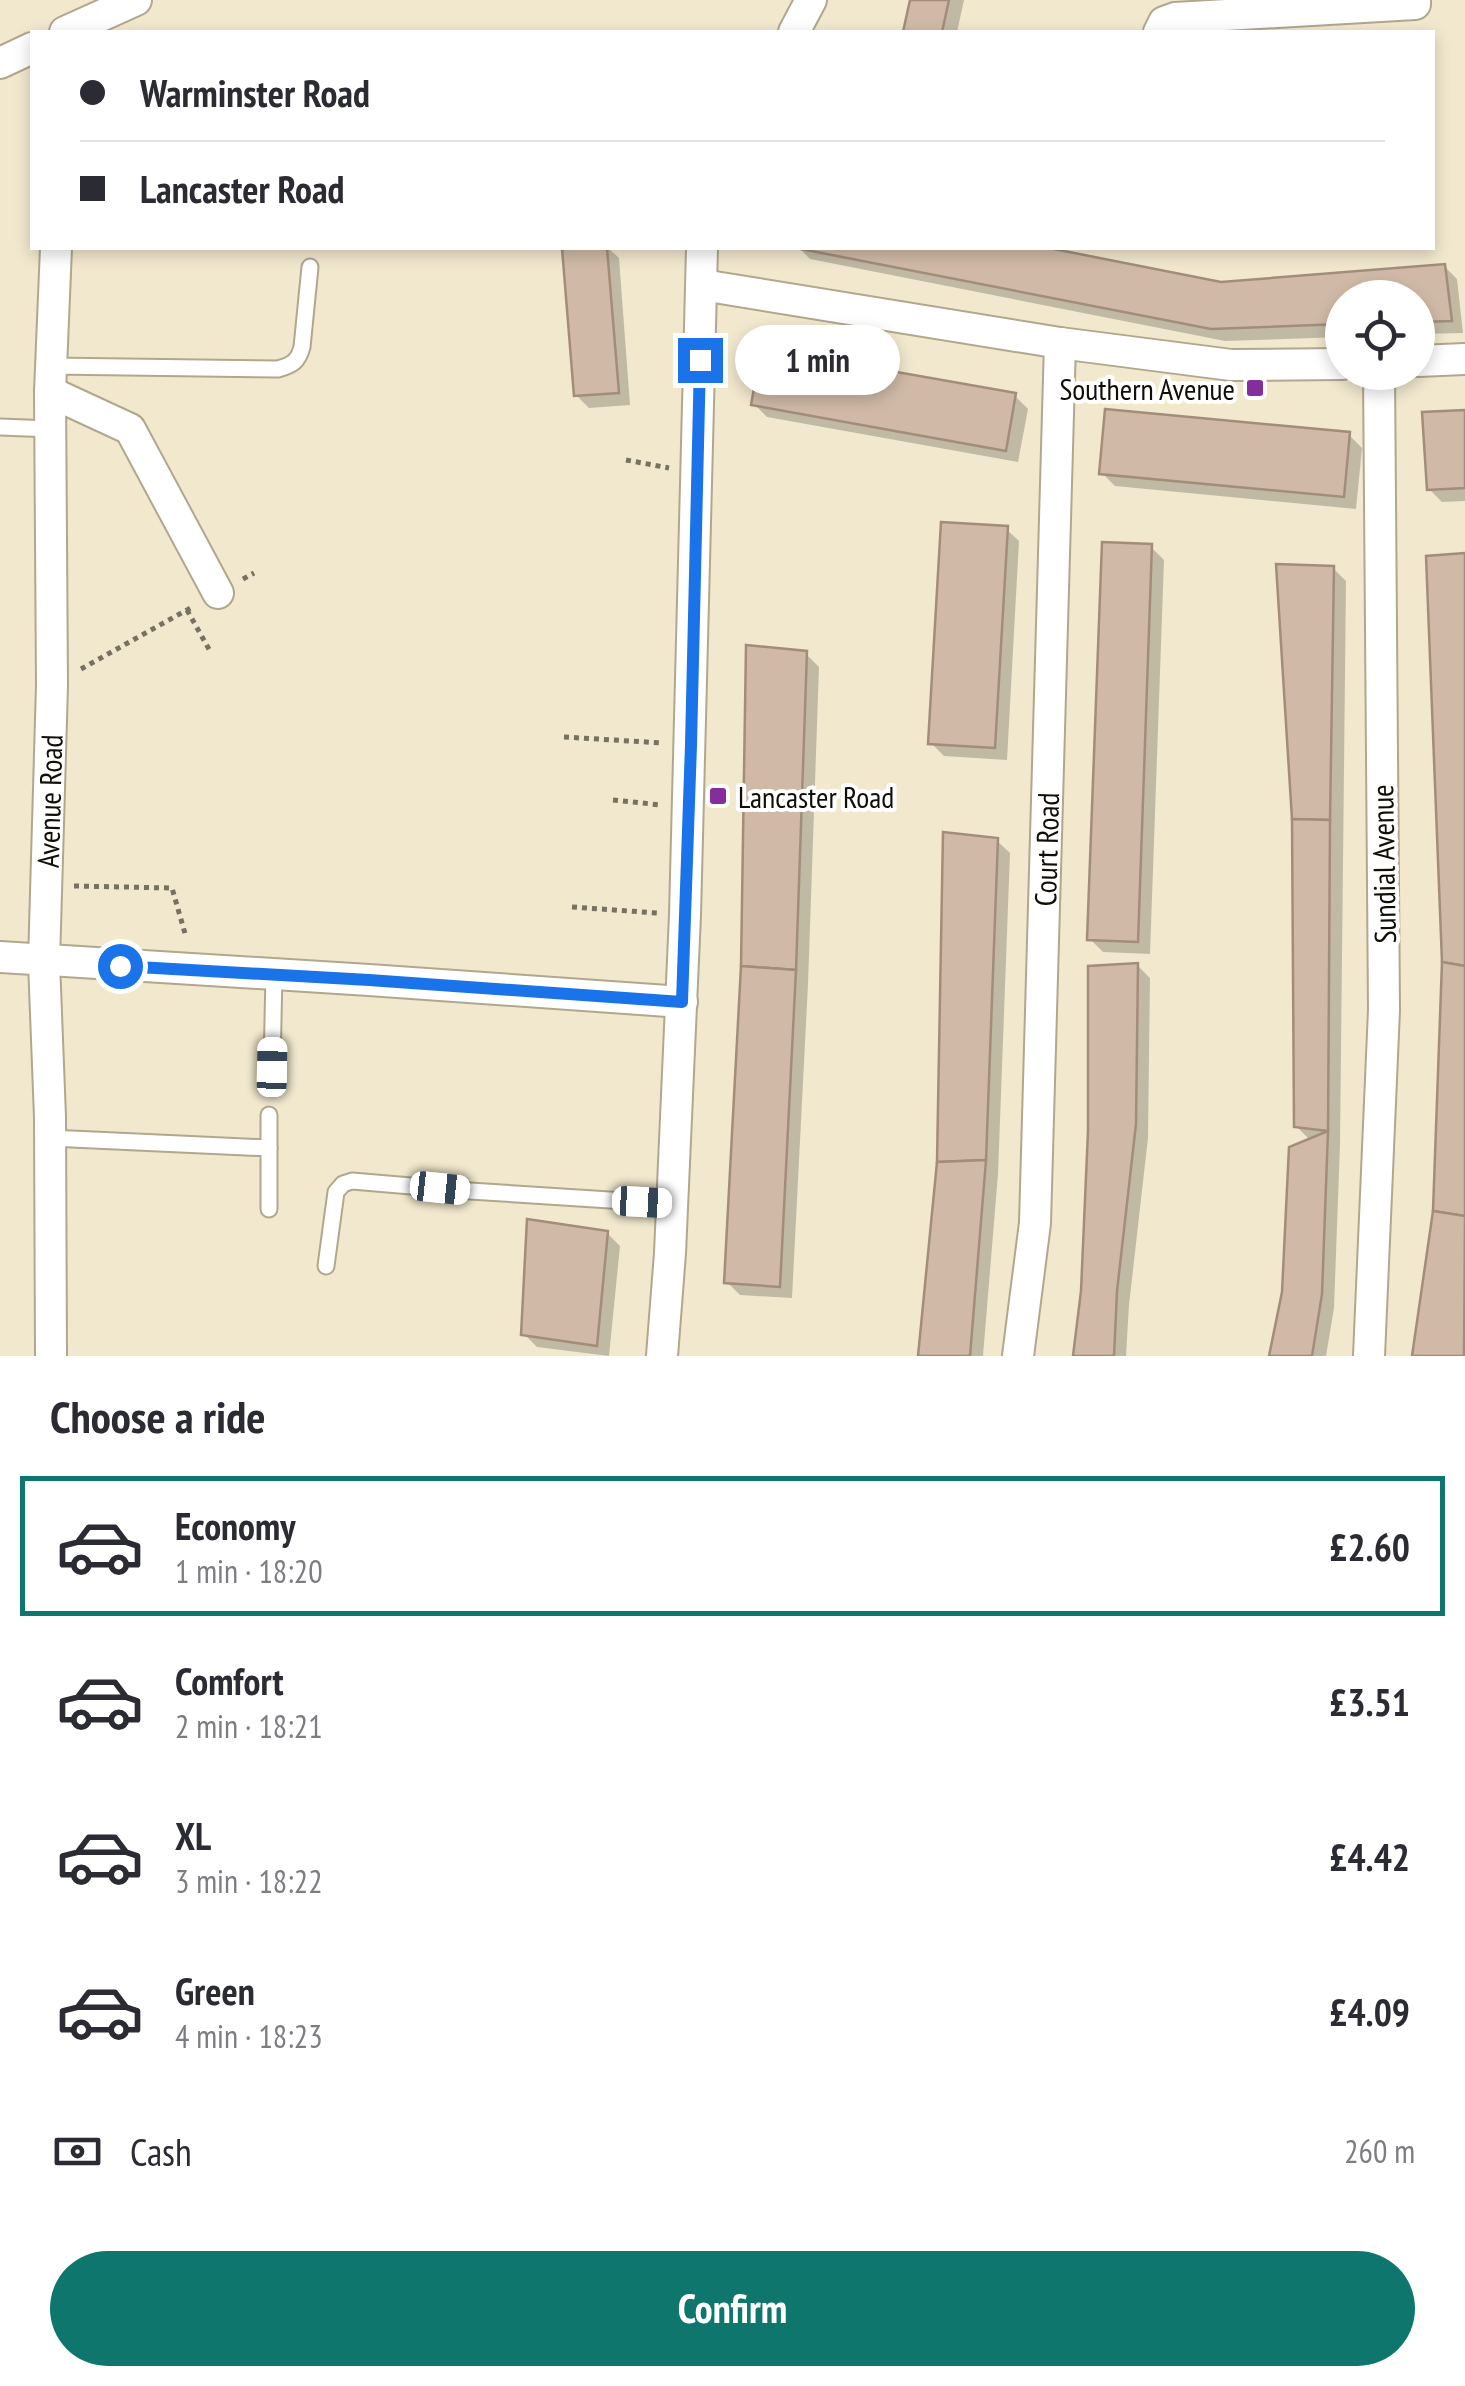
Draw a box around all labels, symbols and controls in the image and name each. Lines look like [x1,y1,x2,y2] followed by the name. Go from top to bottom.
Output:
[140,68,370,117] text: Warminster Road
[140,164,345,213] text: Lancaster Road
[1325,280,1435,390] map controls
[1325,280,1435,390] button: locate
[735,325,900,395] callout: 1 min
[678,338,723,383] route end
[785,339,850,381] text: 1 min
[1060,369,1235,408] place label: Southern Avenue
[1244,377,1266,399] marker: Southern Avenue
[27,734,70,868] street label: Avenue Road
[738,777,894,816] place label: Lancaster Road
[1362,784,1404,944] street label: Sundial Avenue
[707,785,729,807] marker: Lancaster Road
[1025,792,1067,907] street label: Court Road
[98,944,143,989] route start
[256,1037,288,1097] car
[409,1170,471,1206] car
[611,1185,673,1219] car
[50,1387,265,1445] text: Choose a ride
[55,1501,145,1591] icon: car
[175,1501,295,1550] text: Economy
[1329,1522,1410,1571] text: £2.60
[175,1550,323,1592] text: 1 min · 18:20
[55,1656,145,1746] icon: car
[175,1656,284,1705] text: Comfort
[1329,1677,1410,1726] text: £3.51
[175,1705,323,1747] text: 2 min · 18:21
[55,1811,145,1901] icon: car
[175,1811,211,1860] text: XL
[1329,1832,1410,1881] text: £4.42
[175,1860,323,1902] text: 3 min · 18:22
[55,1966,145,2056] icon: car
[175,1966,255,2015] text: Green
[1329,1987,1410,2036] text: £4.09
[175,2015,323,2057] text: 4 min · 18:23
[50,2124,105,2179] icon: cash
[130,2127,192,2176] text: Cash
[1344,2130,1415,2172] text: 260 m
[50,2251,1415,2366] button: Confirm

